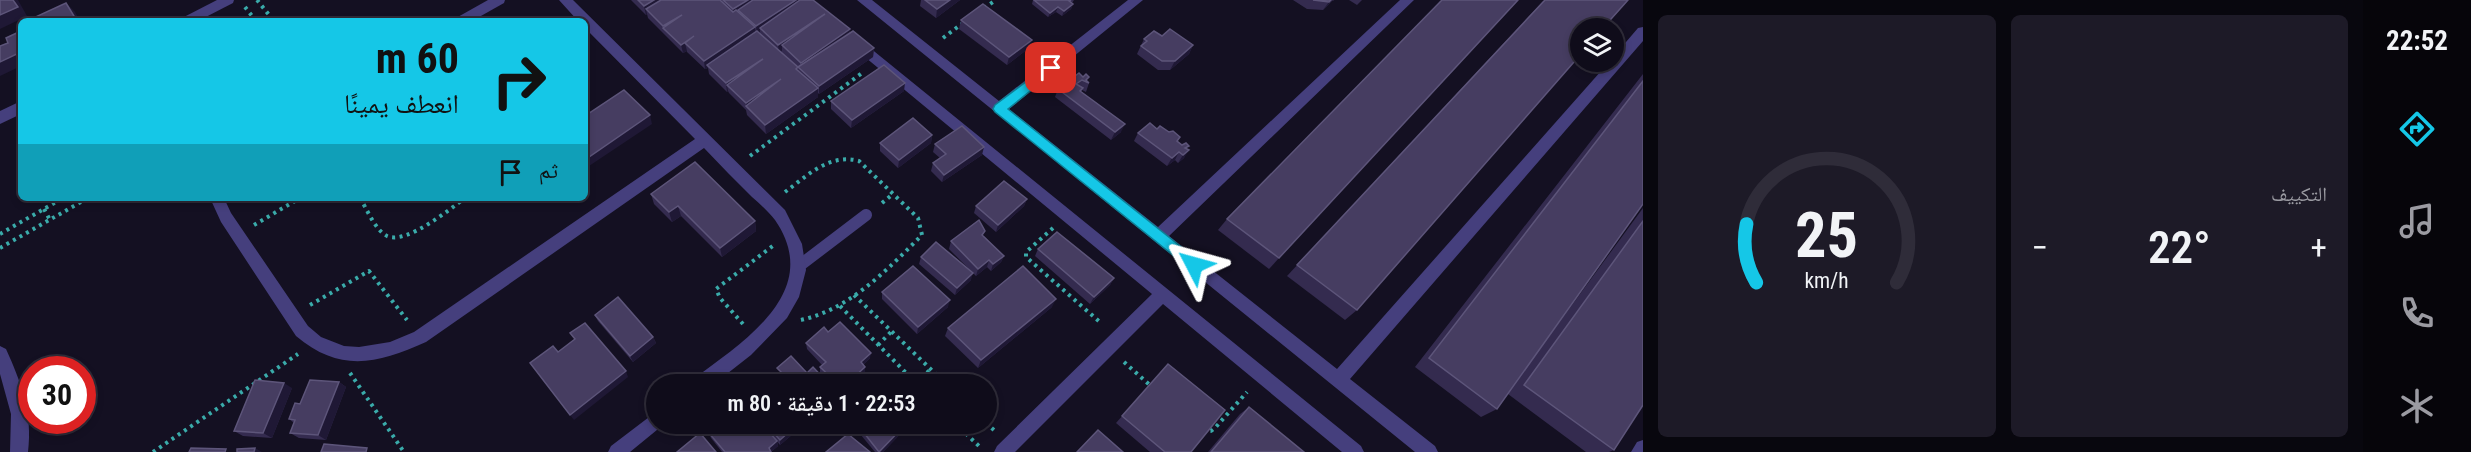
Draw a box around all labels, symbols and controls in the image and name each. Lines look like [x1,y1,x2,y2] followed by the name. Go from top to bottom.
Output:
[1570,18,1624,72] map controls
[1570,18,1624,72] button: layers
[2386,25,2448,57] text: 22:52
[376,34,459,83] text: 60 m
[480,42,558,120] icon: right
[1025,42,1076,93] pin
[1034,51,1067,84] icon: arrive
[344,88,459,120] text: انعطف يمينًا
[2396,108,2438,150] icon: directions
[494,156,527,189] icon: arrive
[539,158,558,183] text: ثم
[2271,182,2327,206] text: التكييف
[1795,199,1858,272] text: 25
[2396,200,2438,242] icon: music
[2148,221,2211,274] text: 22°
[2032,228,2048,267] text: −
[2311,228,2327,267] text: +
[1162,233,1226,297] position arrow
[1805,268,1849,293] text: km/h
[2396,292,2438,334] icon: phone
[18,356,96,434] speed limit sign: 30
[2396,385,2438,427] icon: climate
[728,391,915,416] text: 22:53 · 1 دقيقة · 80 m

